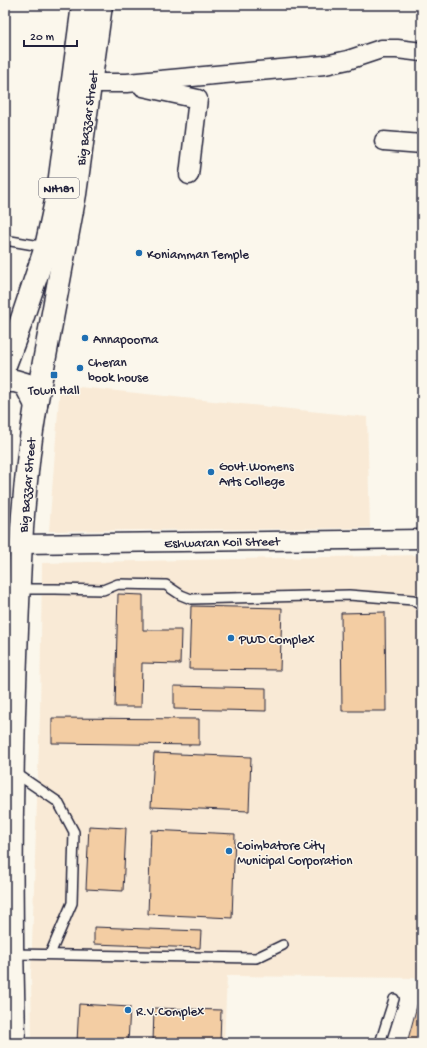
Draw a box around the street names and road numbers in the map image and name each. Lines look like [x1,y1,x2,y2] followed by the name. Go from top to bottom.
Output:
[74,69,103,167] street label: Big Bazzar Street
[39,178,79,198] road number: NH181
[17,436,40,534] street label: Big Bazzar Street
[164,535,282,552] street label: Eshwaran Koil Street

